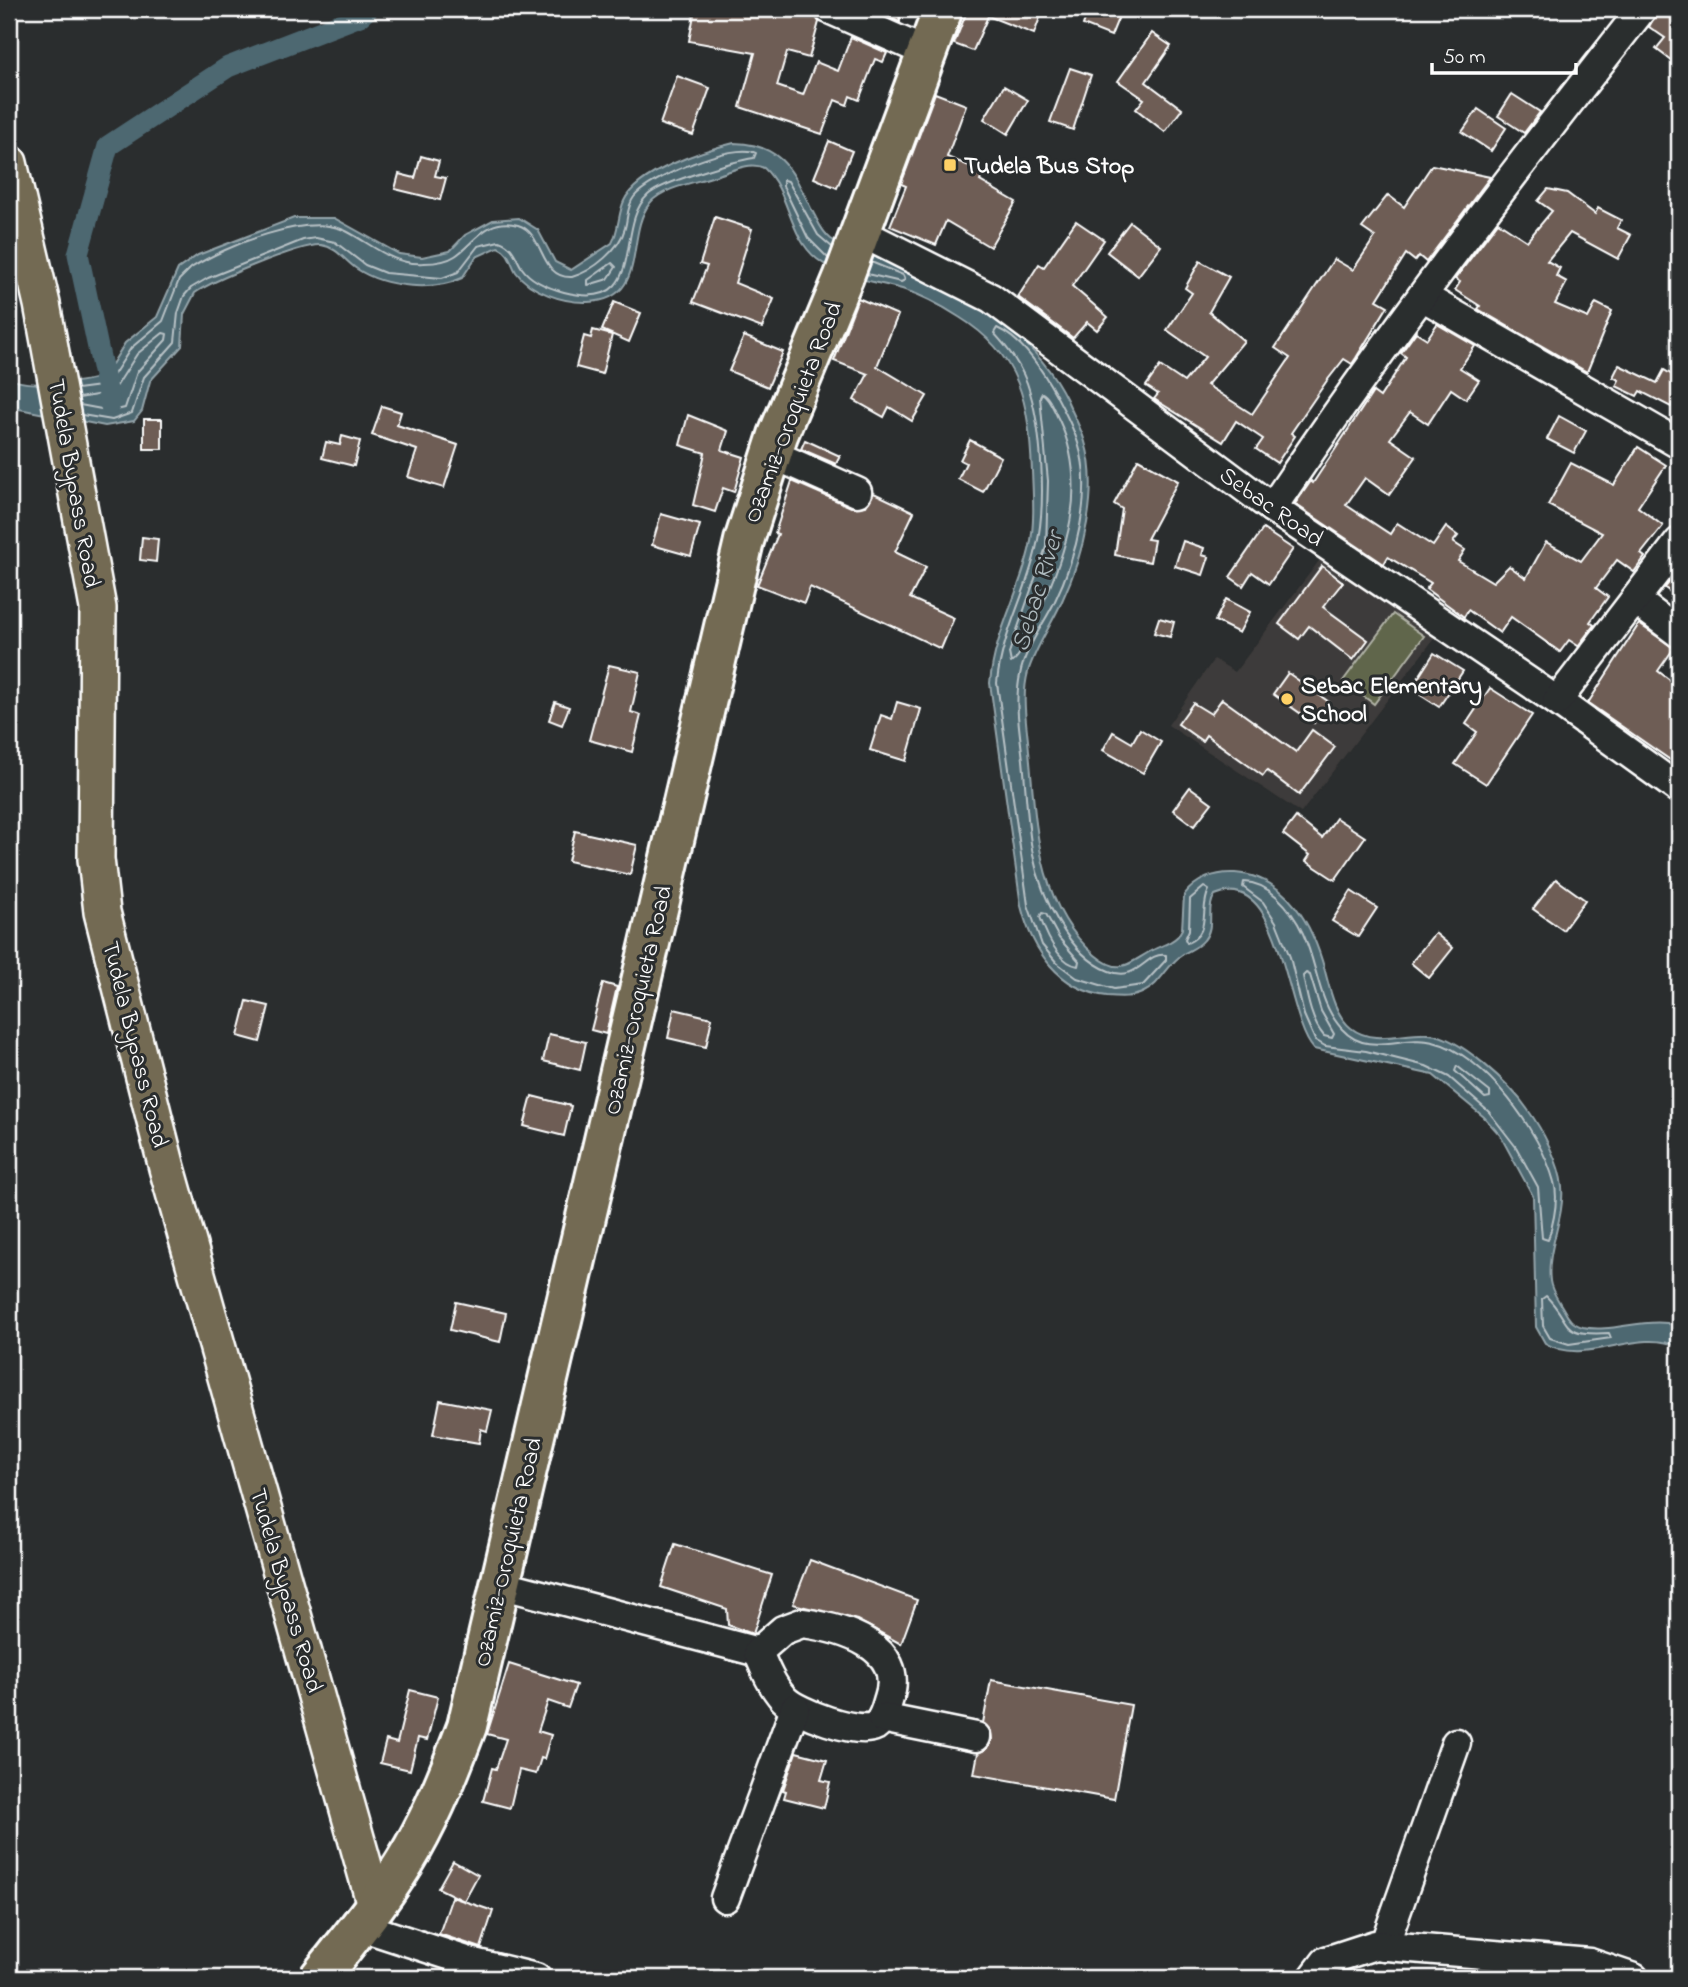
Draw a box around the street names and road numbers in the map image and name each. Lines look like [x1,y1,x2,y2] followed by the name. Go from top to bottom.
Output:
[736,297,853,529] street label: Ozamiz-Oroquieta Road
[36,376,108,591] street label: Tudela Bypass Road
[1211,459,1330,557] street label: Sebac Road
[596,882,683,1119] street label: Ozamiz-Oroquieta Road
[90,938,176,1152] street label: Tudela Bypass Road
[466,1434,553,1671] street label: Ozamiz-Oroquieta Road
[238,1484,331,1698] street label: Tudela Bypass Road

